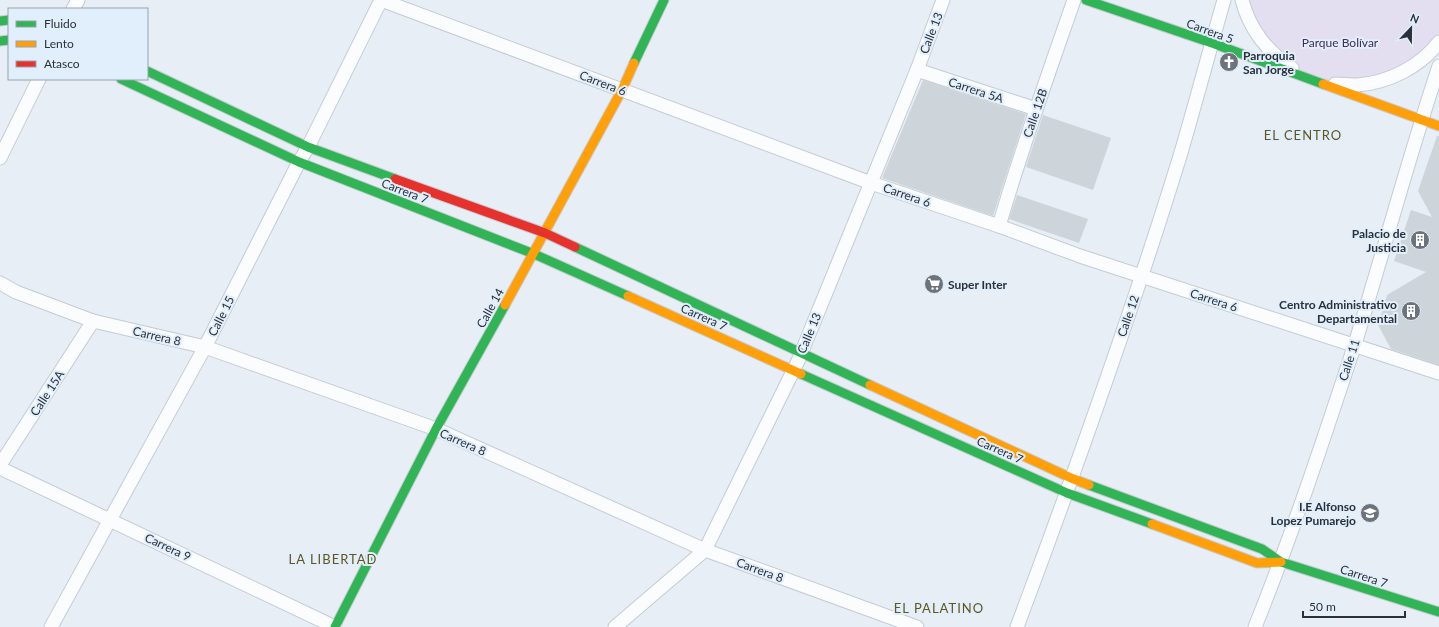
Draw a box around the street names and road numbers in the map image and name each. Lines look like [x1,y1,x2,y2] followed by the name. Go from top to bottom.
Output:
[916,10,946,56] street label: Calle 13
[1184,16,1236,46] street label: Carrera 5
[577,67,629,99] street label: Carrera 6
[946,74,1006,106] street label: Carrera 5A
[1020,86,1050,139] street label: Calle 12B
[379,175,431,207] street label: Carrera 7
[881,180,933,210] street label: Carrera 6
[1188,285,1240,315] street label: Carrera 6
[473,286,507,330] street label: Calle 14
[205,293,237,339] street label: Calle 15
[1114,293,1142,339] street label: Calle 12
[679,300,730,334] street label: Carrera 7
[794,310,824,356] street label: Calle 13
[131,323,183,349] street label: Carrera 8
[1335,337,1363,383] street label: Calle 11
[27,367,68,419] street label: Calle 15A
[438,425,489,459] street label: Carrera 8
[975,433,1026,467] street label: Carrera 7
[143,530,193,564] street label: Carrera 9
[734,555,786,585] street label: Carrera 8
[1338,561,1390,591] street label: Carrera 7

